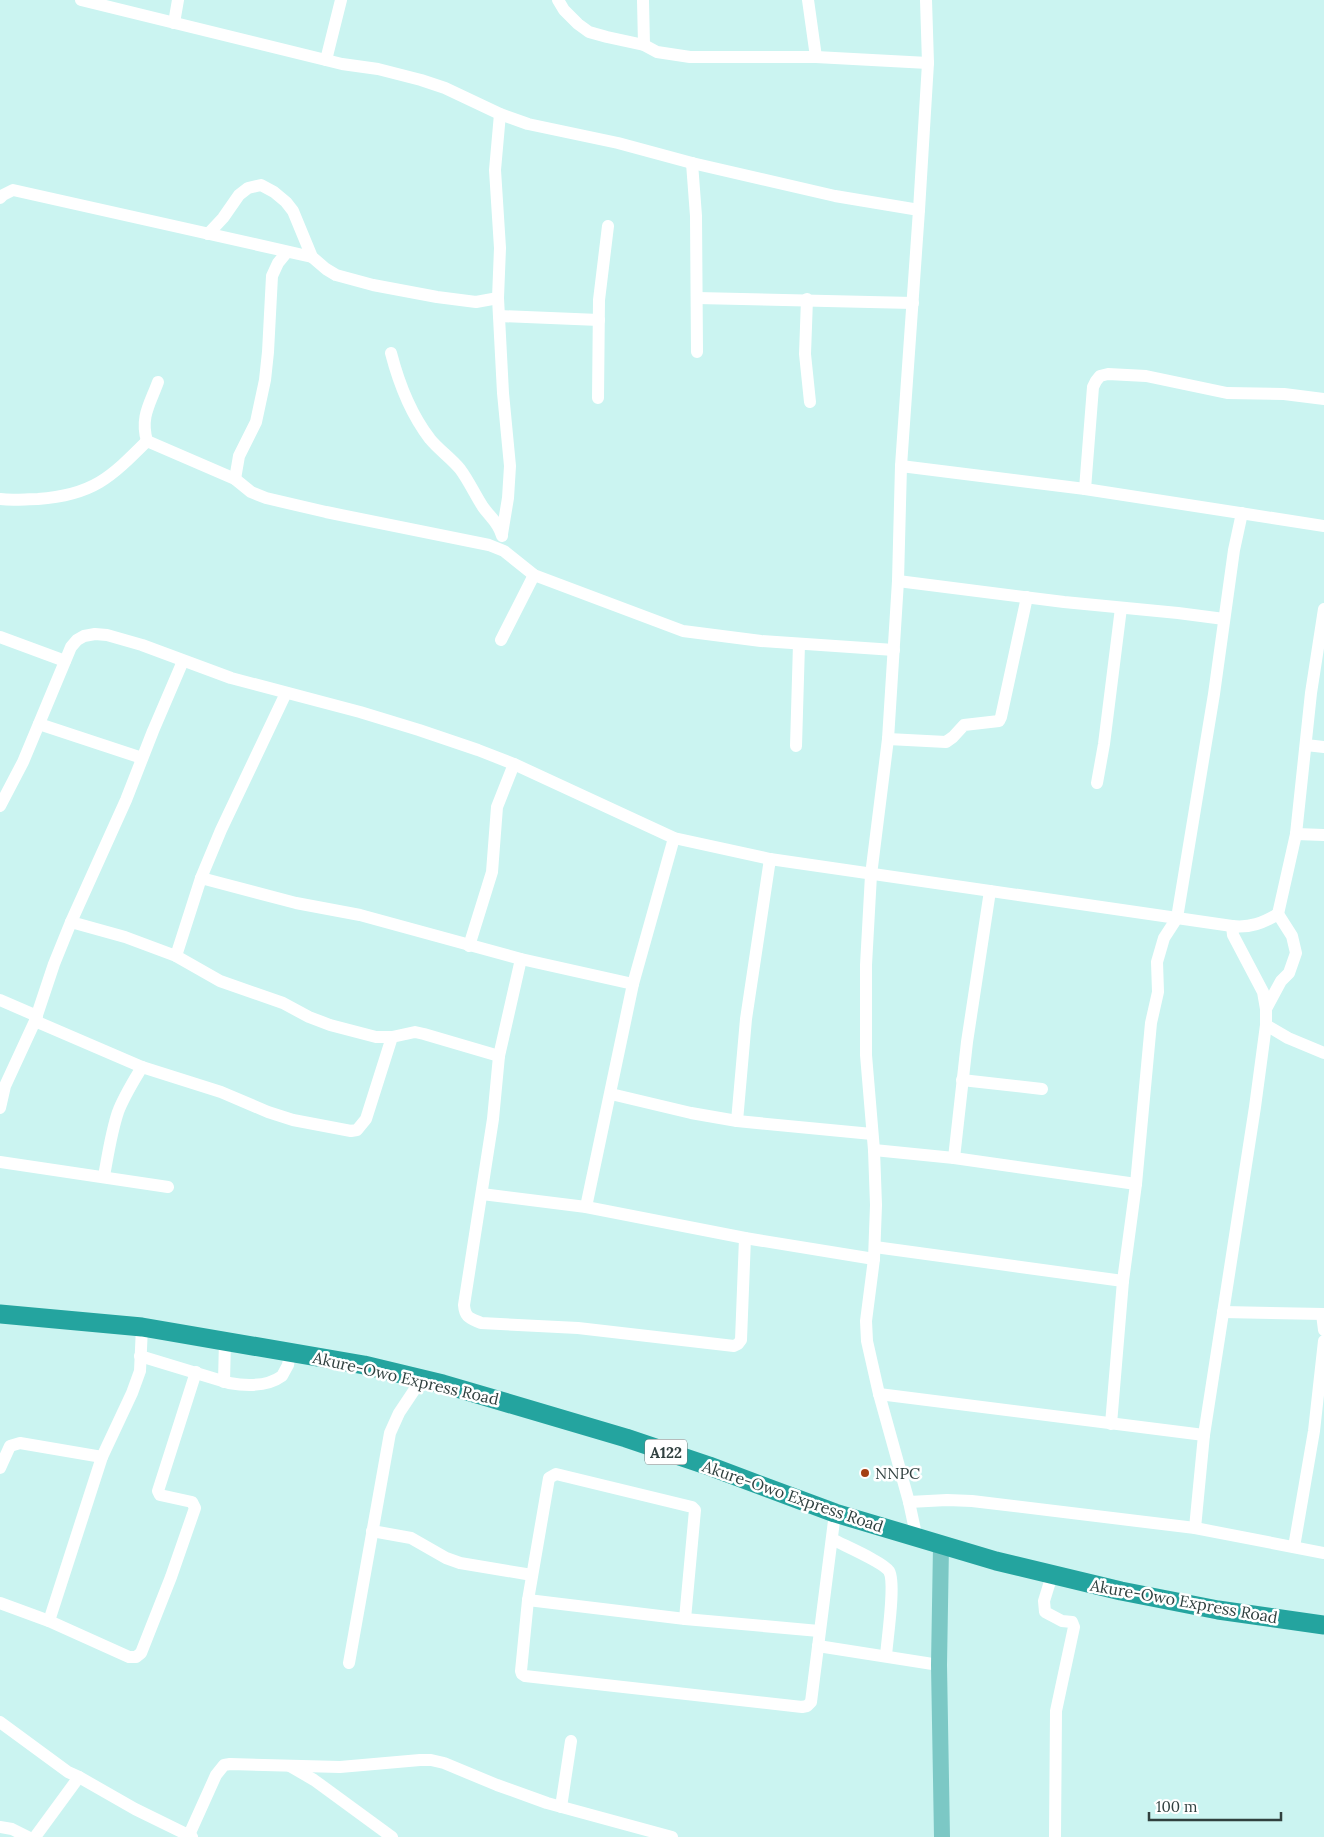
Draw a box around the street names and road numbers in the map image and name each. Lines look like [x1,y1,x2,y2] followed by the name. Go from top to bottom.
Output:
[310,1347,501,1409] street label: Akure-Owo Express Road
[645,1440,687,1464] road number: A122
[699,1455,886,1537] street label: Akure-Owo Express Road
[1088,1574,1280,1627] street label: Akure-Owo Express Road

